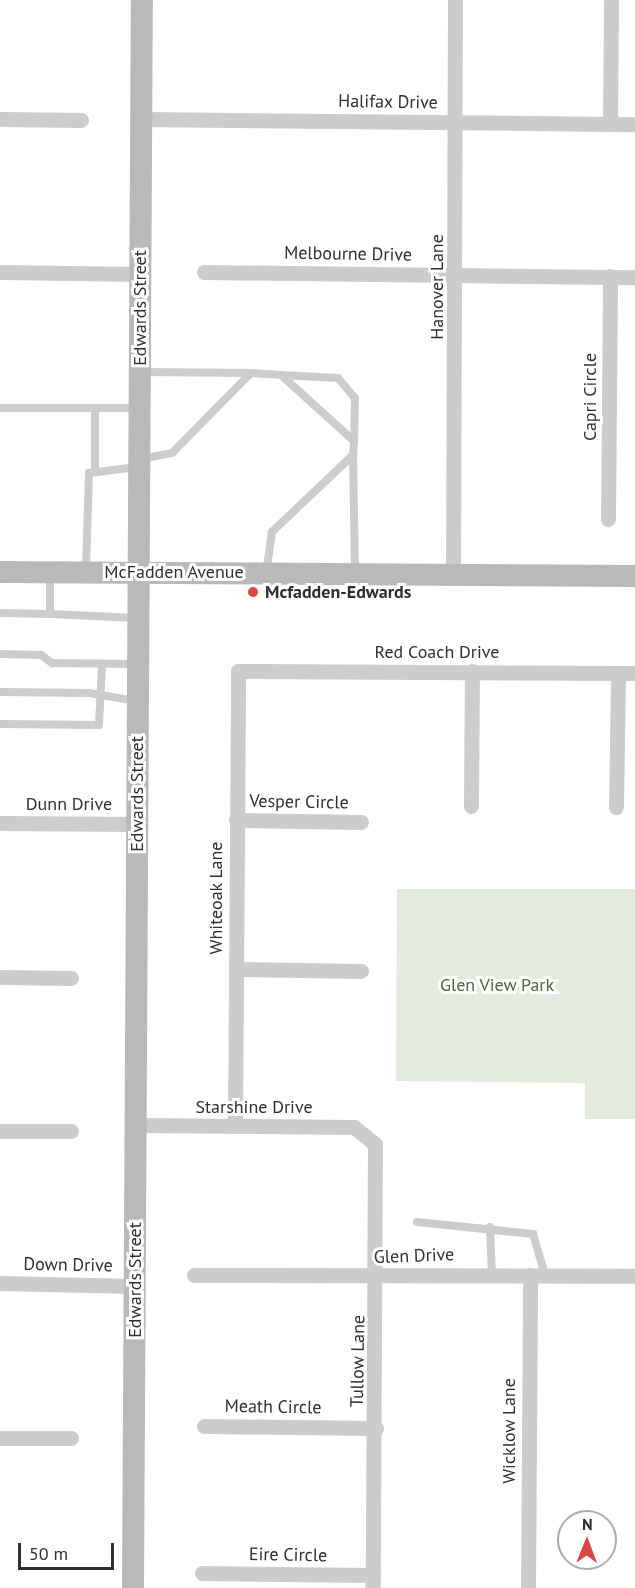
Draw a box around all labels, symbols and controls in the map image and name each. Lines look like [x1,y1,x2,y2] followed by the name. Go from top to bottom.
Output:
[338,90,438,114] street label: Halifax Drive
[426,234,448,340] street label: Hanover Lane
[284,242,412,266] street label: Melbourne Drive
[129,250,151,366] street label: Edwards Street
[579,353,601,441] street label: Capri Circle
[104,561,244,583] street label: McFadden Avenue
[265,581,411,603] place label: Mcfadden-Edwards
[246,585,260,599] marker: Mcfadden-Edwards
[375,641,499,663] street label: Red Coach Drive
[126,736,148,852] street label: Edwards Street
[249,790,349,814] street label: Vesper Circle
[26,793,112,815] street label: Dunn Drive
[205,841,227,955] street label: Whiteoak Lane
[439,974,555,996] park label: Glen View Park
[195,1096,313,1118] street label: Starshine Drive
[124,1222,146,1338] street label: Edwards Street
[373,1244,455,1268] street label: Glen Drive
[23,1253,113,1277] street label: Down Drive
[346,1314,370,1408] street label: Tullow Lane
[498,1378,520,1484] street label: Wicklow Lane
[224,1395,322,1419] street label: Meath Circle
[557,1510,617,1570] north arrow
[582,1514,593,1534] text: N
[21,1531,117,1569] scale bar
[29,1542,68,1565] text: 50 m
[249,1544,327,1566] street label: Eire Circle

